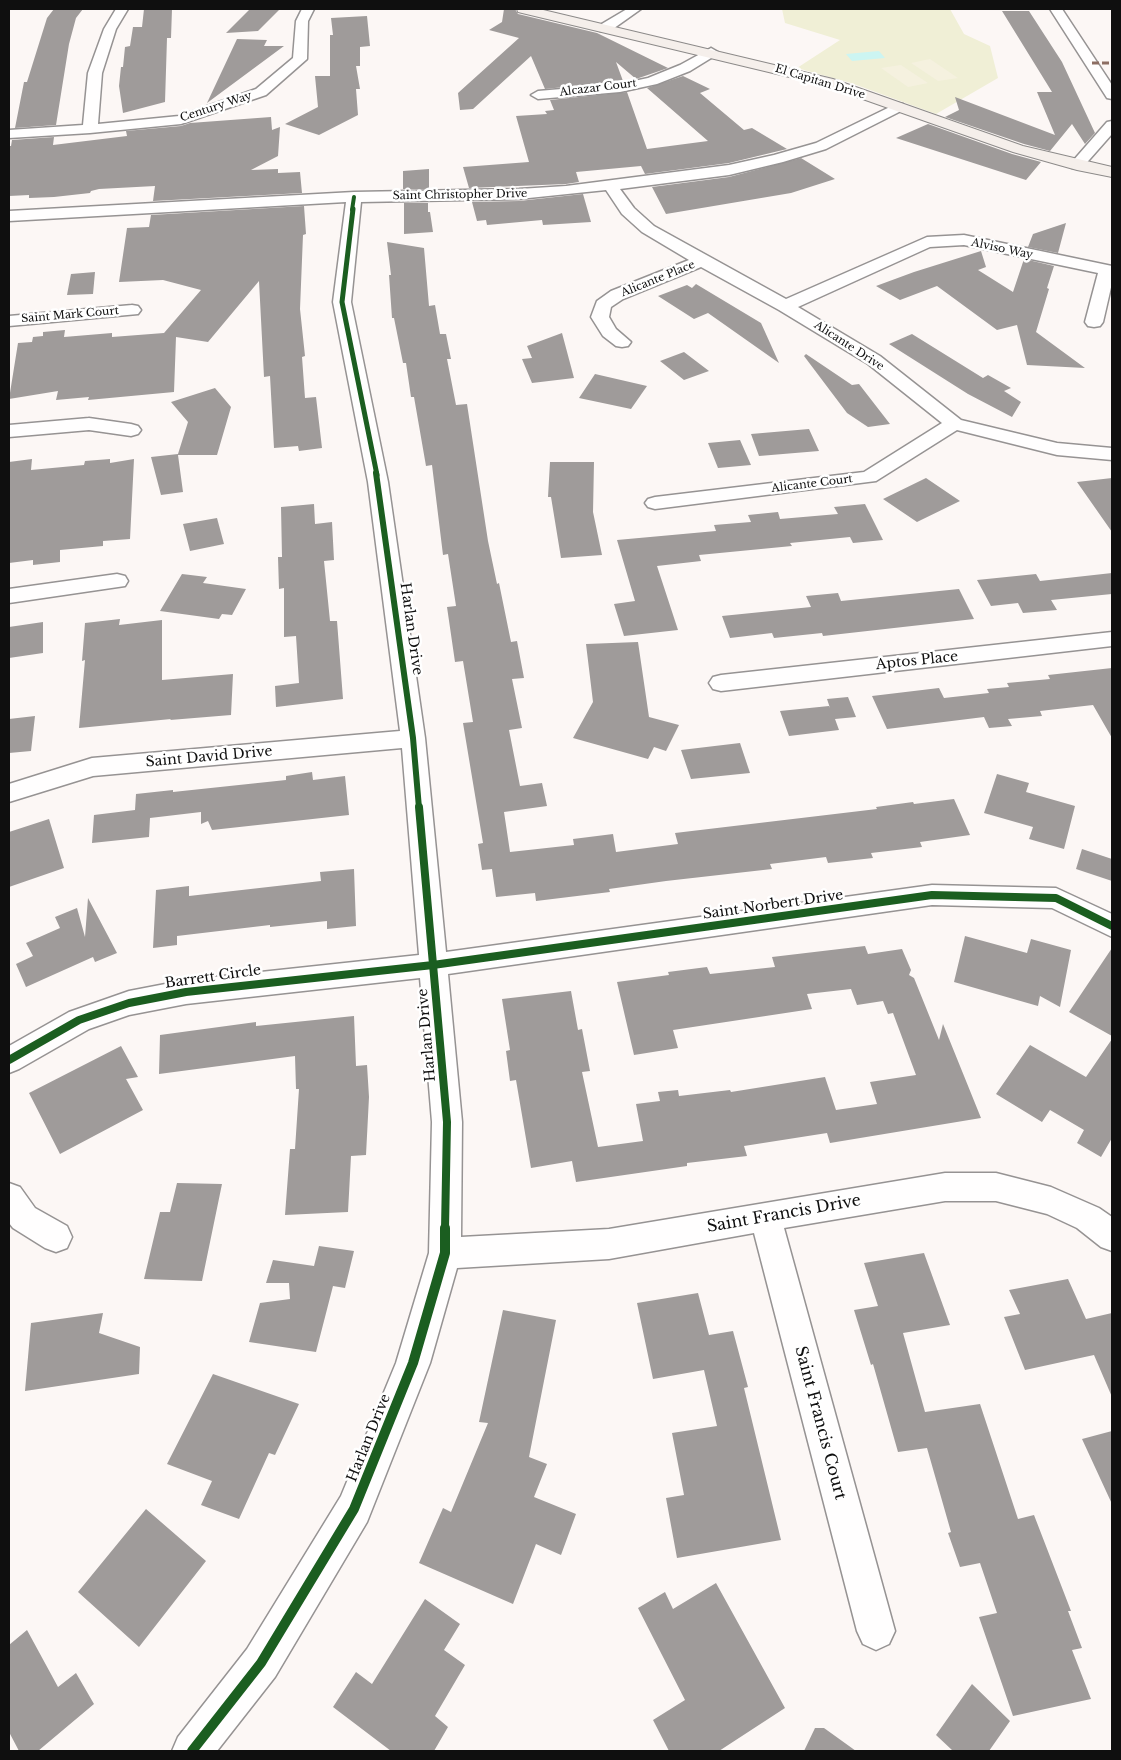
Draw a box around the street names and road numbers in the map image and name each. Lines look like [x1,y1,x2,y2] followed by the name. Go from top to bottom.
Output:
[773,62,867,102] street label: El Capitan Drive
[559,77,637,99] street label: Alcazar Court
[179,89,253,125] street label: Century Way
[393,187,527,203] street label: Saint Christopher Drive
[970,236,1034,262] street label: Alviso Way
[619,258,697,300] street label: Alicante Place
[21,304,119,326] street label: Saint Mark Court
[812,319,886,373] street label: Alicante Drive
[771,472,853,496] street label: Alicante Court
[396,582,426,676] street label: Harlan Drive
[875,648,959,674] street label: Aptos Place
[145,743,273,771] street label: Saint David Drive
[702,887,844,923] street label: Saint Norbert Drive
[164,962,262,992] street label: Barrett Circle
[415,988,439,1082] street label: Harlan Drive
[706,1191,862,1237] street label: Saint Francis Drive
[790,1344,850,1502] street label: Saint Francis Court
[344,1392,394,1484] street label: Harlan Drive

